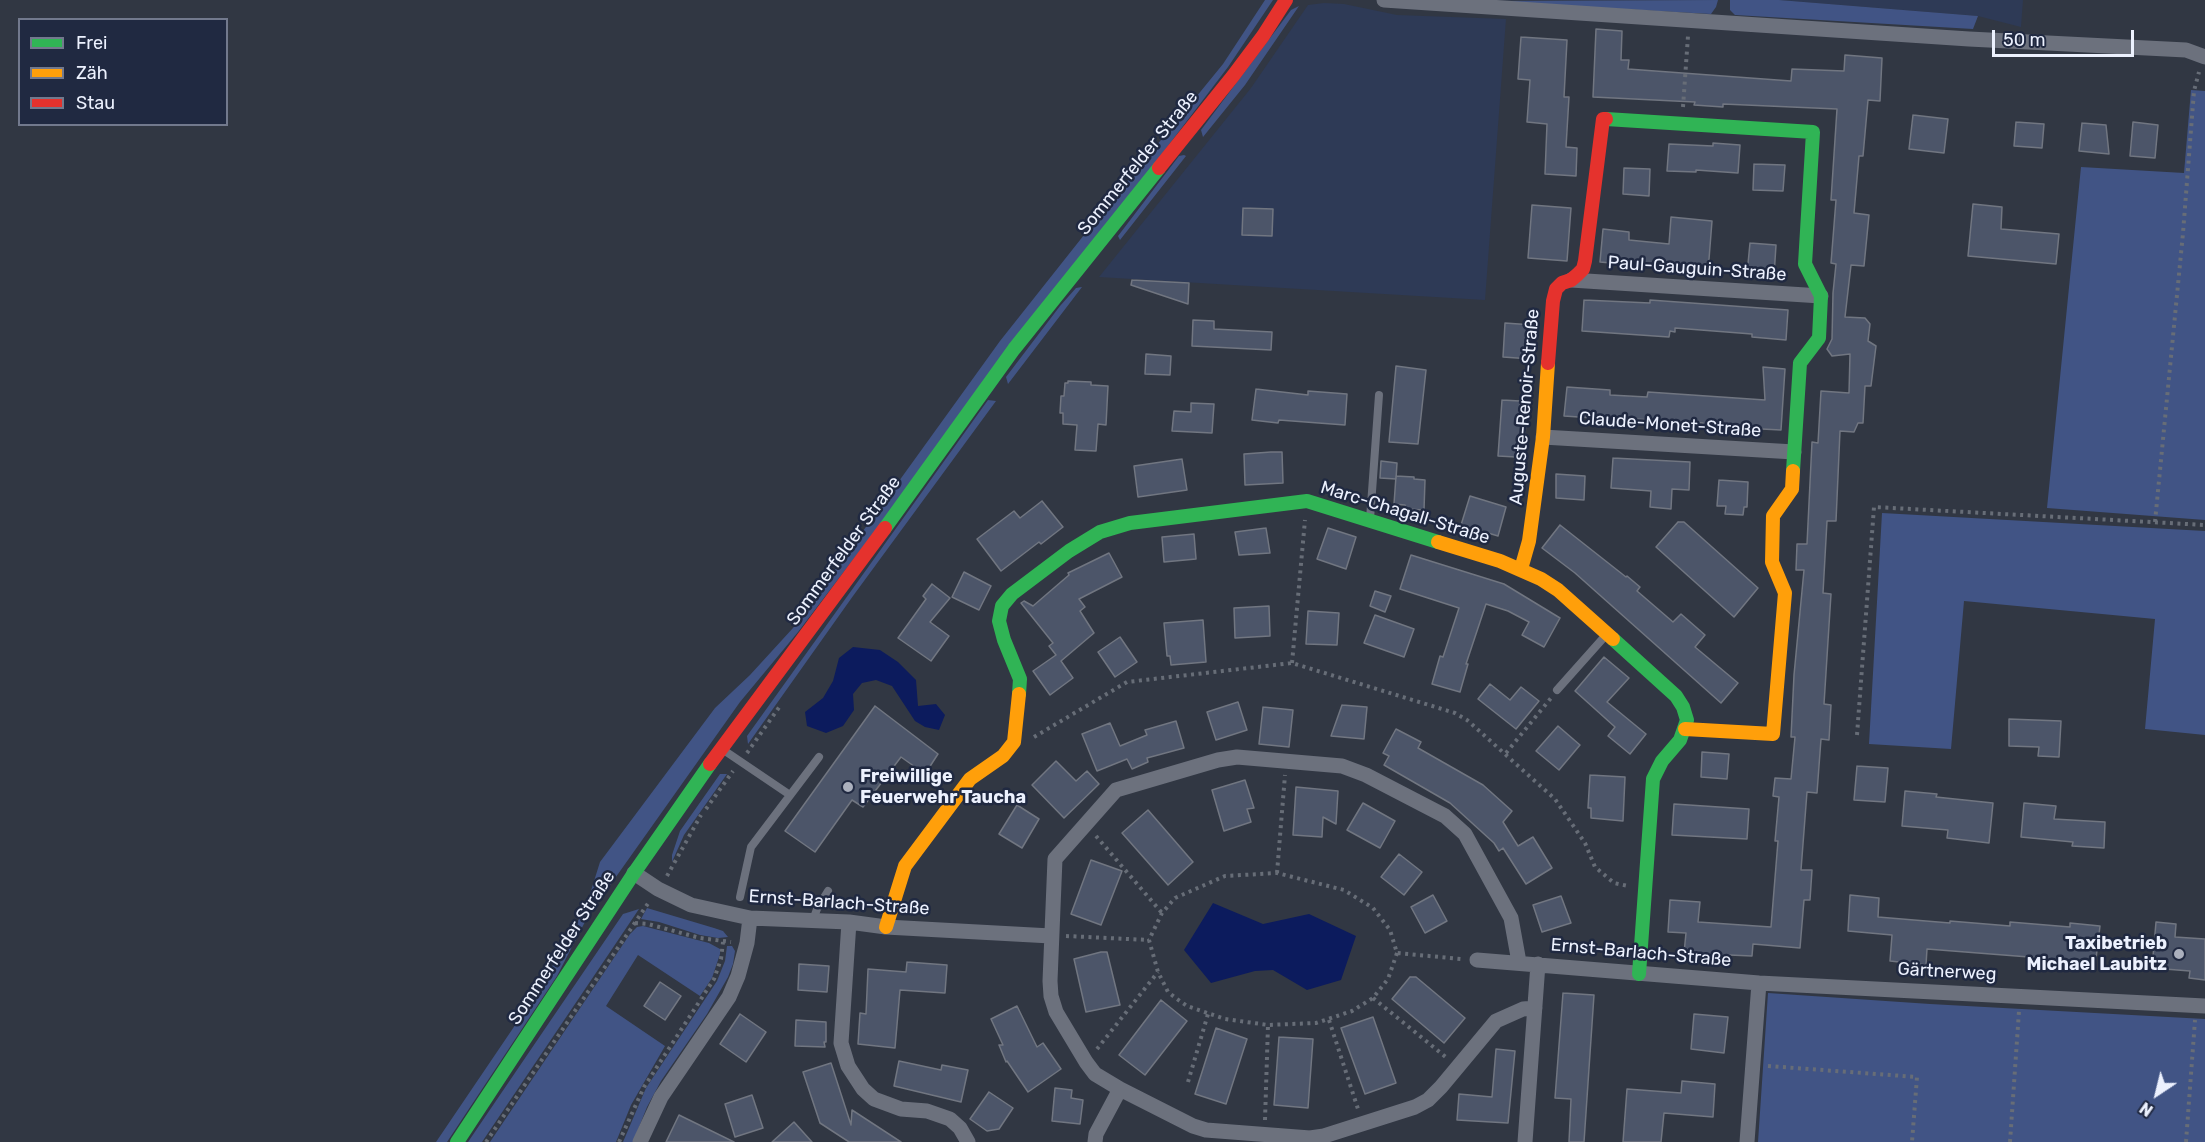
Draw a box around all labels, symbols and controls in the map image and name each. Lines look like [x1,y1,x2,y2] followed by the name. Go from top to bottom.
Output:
[18,18,228,126] legend
[1995,18,2138,56] scale bar
[2003,29,2046,51] text: 50 m
[76,32,107,54] text: Frei
[76,62,108,84] text: Zäh
[1073,87,1203,239] street label: Sommerfelder Straße
[76,92,115,114] text: Stau
[1607,252,1787,286] street label: Paul-Gauguin-Straße
[1506,308,1544,506] street label: Auguste-Renoir-Straße
[1578,408,1762,442] street label: Claude-Monet-Straße
[783,472,905,630] street label: Sommerfelder Straße
[1318,477,1492,549] street label: Marc-Chagall-Straße
[860,766,1026,808] place label: Freiwillige Feuerwehr Taucha
[841,780,855,794] marker: Freiwillige Feuerwehr Taucha
[504,867,620,1029] street label: Sommerfelder Straße
[748,886,930,920] street label: Ernst-Barlach-Straße
[2027,933,2167,976] place label: Taxibetrieb Michael Laubitz
[1550,934,1732,972] street label: Ernst-Barlach-Straße
[2172,947,2186,961] marker: Taxibetrieb Michael Laubitz
[1897,959,1997,985] street label: Gärtnerweg
[2127,1064,2187,1124] north arrow
[2136,1098,2157,1120] text: N

